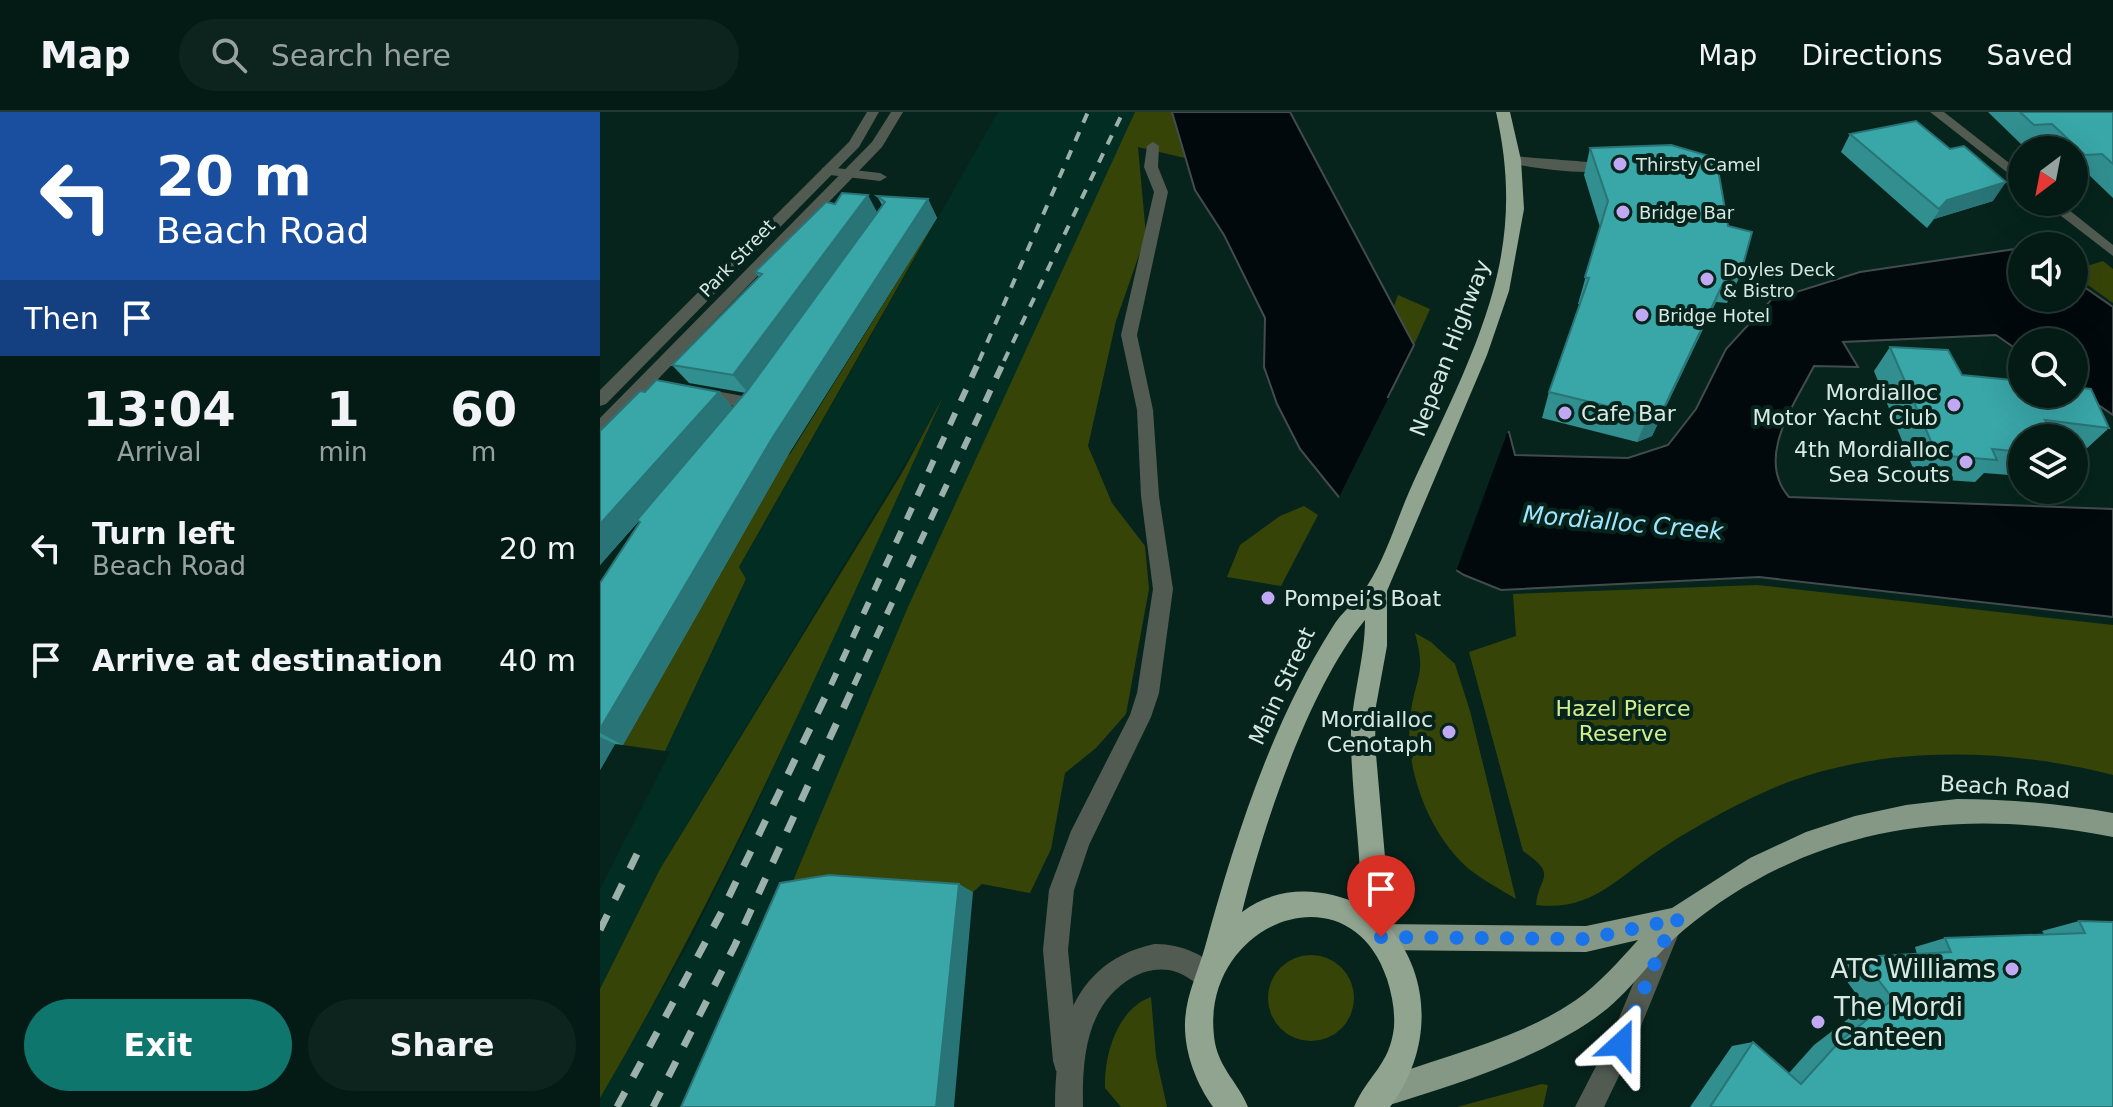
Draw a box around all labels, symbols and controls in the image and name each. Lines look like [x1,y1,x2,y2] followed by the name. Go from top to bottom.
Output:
[179,19,739,91] search box
[40,33,131,77] text: Map
[207,33,251,77] icon: search
[271,38,451,73] text: Search here
[1698,39,1757,72] text: Map
[1801,39,1942,72] text: Directions
[1986,39,2073,72] text: Saved
[2008,136,2088,216] north arrow
[2008,136,2088,504] map controls
[156,143,312,208] text: 20 m
[24,144,128,248] icon: left
[1635,154,1761,175] place label: Thirsty Camel
[1611,155,1629,173] marker: Thirsty Camel
[1639,202,1735,223] place label: Bridge Bar
[1614,203,1632,221] marker: Bridge Bar
[156,210,369,251] text: Beach Road
[695,215,779,301] street label: Park Street
[2008,232,2088,312] button: sound
[1405,256,1495,440] street label: Nepean Highway
[1723,259,1836,301] place label: Doyles Deck & Bistro
[1698,270,1716,288] marker: Doyles Deck & Bistro
[115,296,159,340] icon: arrive
[24,301,99,336] text: Then
[1658,305,1770,326] place label: Bridge Hotel
[1633,306,1651,324] marker: Bridge Hotel
[2008,328,2088,408] button: search
[1753,380,1938,430] place label: Mordialloc Motor Yacht Club
[83,381,236,437] text: 13:04
[326,381,360,437] text: 1
[450,381,517,437] text: 60
[1945,396,1963,414] marker: Mordialloc Motor Yacht Club
[1581,401,1677,426] place label: Cafe Bar
[1556,404,1574,422] marker: Cafe Bar
[2008,424,2088,504] button: layers
[117,437,201,467] text: Arrival
[318,437,368,467] text: min
[471,437,496,467] text: m
[1794,437,1950,487] place label: 4th Mordialloc Sea Scouts
[1957,453,1975,471] marker: 4th Mordialloc Sea Scouts
[1522,500,1725,546] water label: Mordialloc Creek
[92,516,235,551] text: Turn left
[24,526,68,570] icon: left
[499,531,576,566] text: 20 m
[92,551,246,581] text: Beach Road
[1284,586,1441,611] place label: Pompei’s Boat
[1259,589,1277,607] marker: Pompei’s Boat
[1244,623,1320,749] street label: Main Street
[24,638,68,682] icon: arrive
[92,643,443,678] text: Arrive at destination
[499,643,576,678] text: 40 m
[1556,696,1690,746] park label: Hazel Pierce Reserve
[1321,707,1433,757] place label: Mordialloc Cenotaph
[1440,723,1458,741] marker: Mordialloc Cenotaph
[1939,771,2071,803] street label: Beach Road
[1347,855,1415,937] pin
[1359,867,1403,911] icon: arrive
[1831,954,1996,984] place label: ATC Williams
[2003,960,2021,978] marker: ATC Williams
[1833,992,1963,1052] place label: The Mordi Canteen
[24,999,292,1091] button: Exit
[308,999,576,1091] button: Share
[1579,1002,1663,1086] position arrow
[1809,1013,1827,1031] marker: The Mordi Canteen

